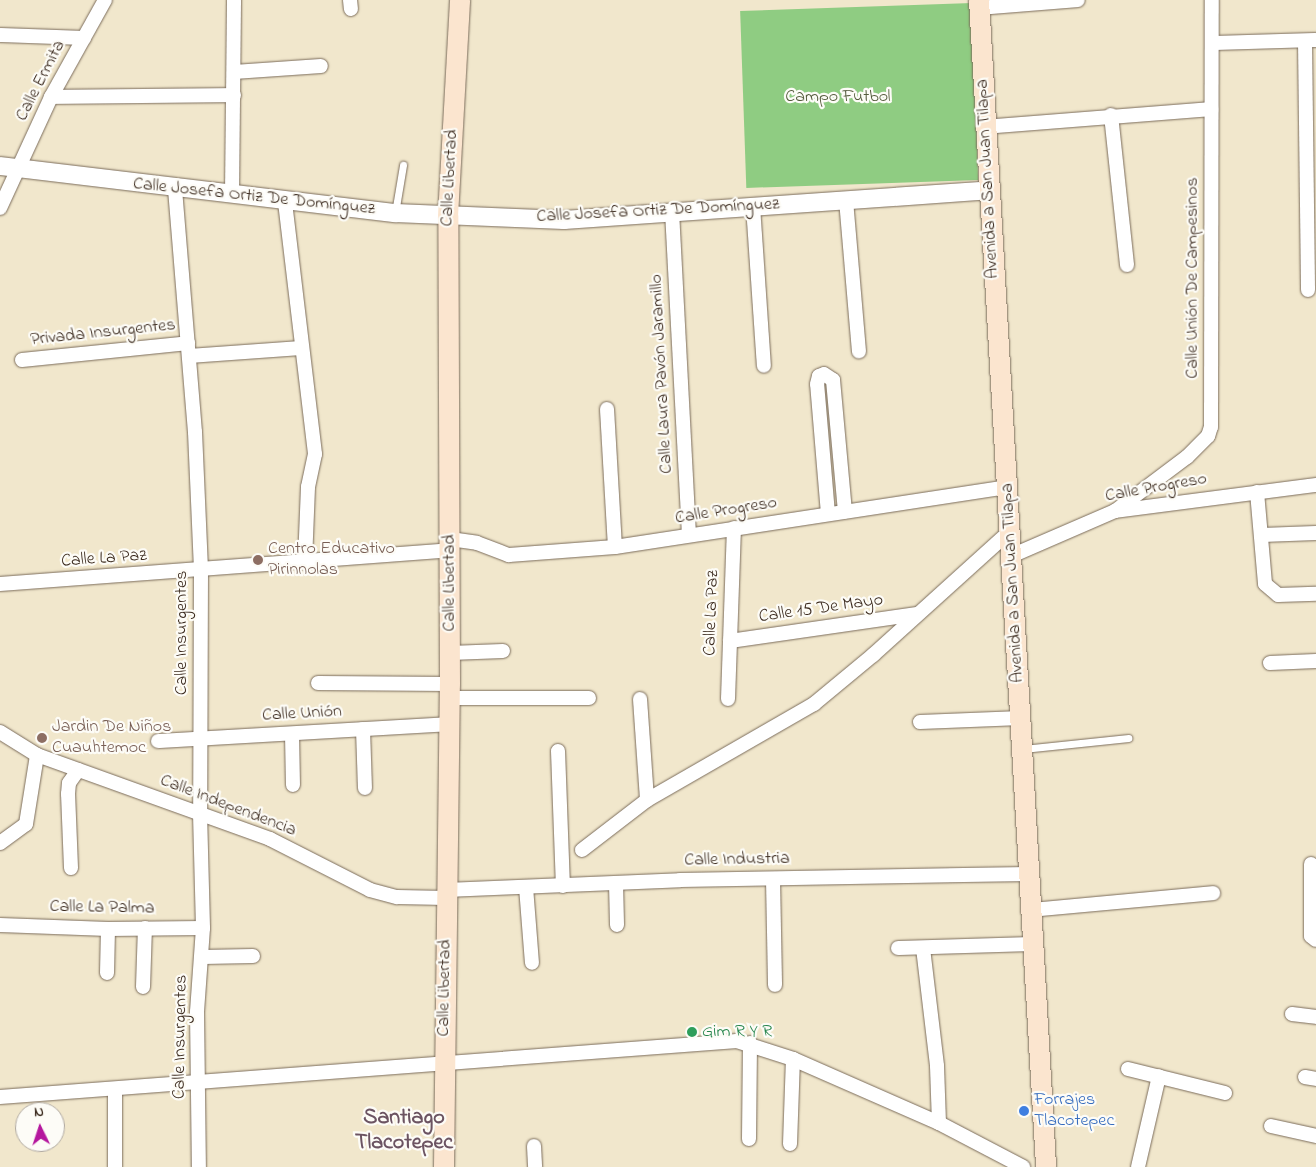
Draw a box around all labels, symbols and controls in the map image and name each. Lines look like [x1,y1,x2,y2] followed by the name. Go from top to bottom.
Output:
[11,37,71,125] street label: Calle Ermita
[972,79,1004,279] street label: Avenida a San Juan Tilapa
[785,86,891,108] park label: Campo Futbol
[437,129,463,227] street label: Calle Libertad
[132,174,376,220] street label: Calle Josefa Ortiz De Domínguez
[1182,177,1204,379] street label: Calle Unión De Campesinos
[536,194,780,228] street label: Calle Josefa Ortiz De Domínguez
[646,274,678,474] street label: Calle Laura Pavón Jaramillo
[29,315,177,351] street label: Privada Insurgentes
[1104,468,1208,508] street label: Calle Progreso
[997,483,1029,683] street label: Avenida a San Juan Tilapa
[674,492,778,530] street label: Calle Progreso
[439,534,461,632] street label: Calle Libertad
[268,539,395,582] place label: Centro Educativo Pirinnolas
[61,545,147,573] street label: Calle La Paz
[252,554,264,566] marker: Centro Educativo Pirinnolas
[700,570,724,656] street label: Calle La Paz
[171,571,193,695] street label: Calle Insurgentes
[758,590,884,628] street label: Calle 15 De Mayo
[262,701,342,727] street label: Calle Unión
[52,717,171,760] place label: Jardin De Niños Cuauhtemoc
[36,732,48,744] marker: Jardin De Niños Cuauhtemoc
[157,770,299,842] street label: Calle Independencia
[684,848,790,872] street label: Calle Industria
[49,896,155,920] street label: Calle La Palma
[433,939,457,1037] street label: Calle Libertad
[169,975,193,1099] street label: Calle Insurgentes
[702,1021,772,1043] place label: Gim R Y R
[686,1026,698,1038] marker: Gim R Y R
[1034,1090,1114,1132] place label: Forrajes Tlacotepec
[15,1102,65,1152] north arrow
[34,1102,44,1123] text: N
[355,1105,453,1156] district label: Santiago Tlacotepec
[1018,1105,1030,1117] marker: Forrajes Tlacotepec

